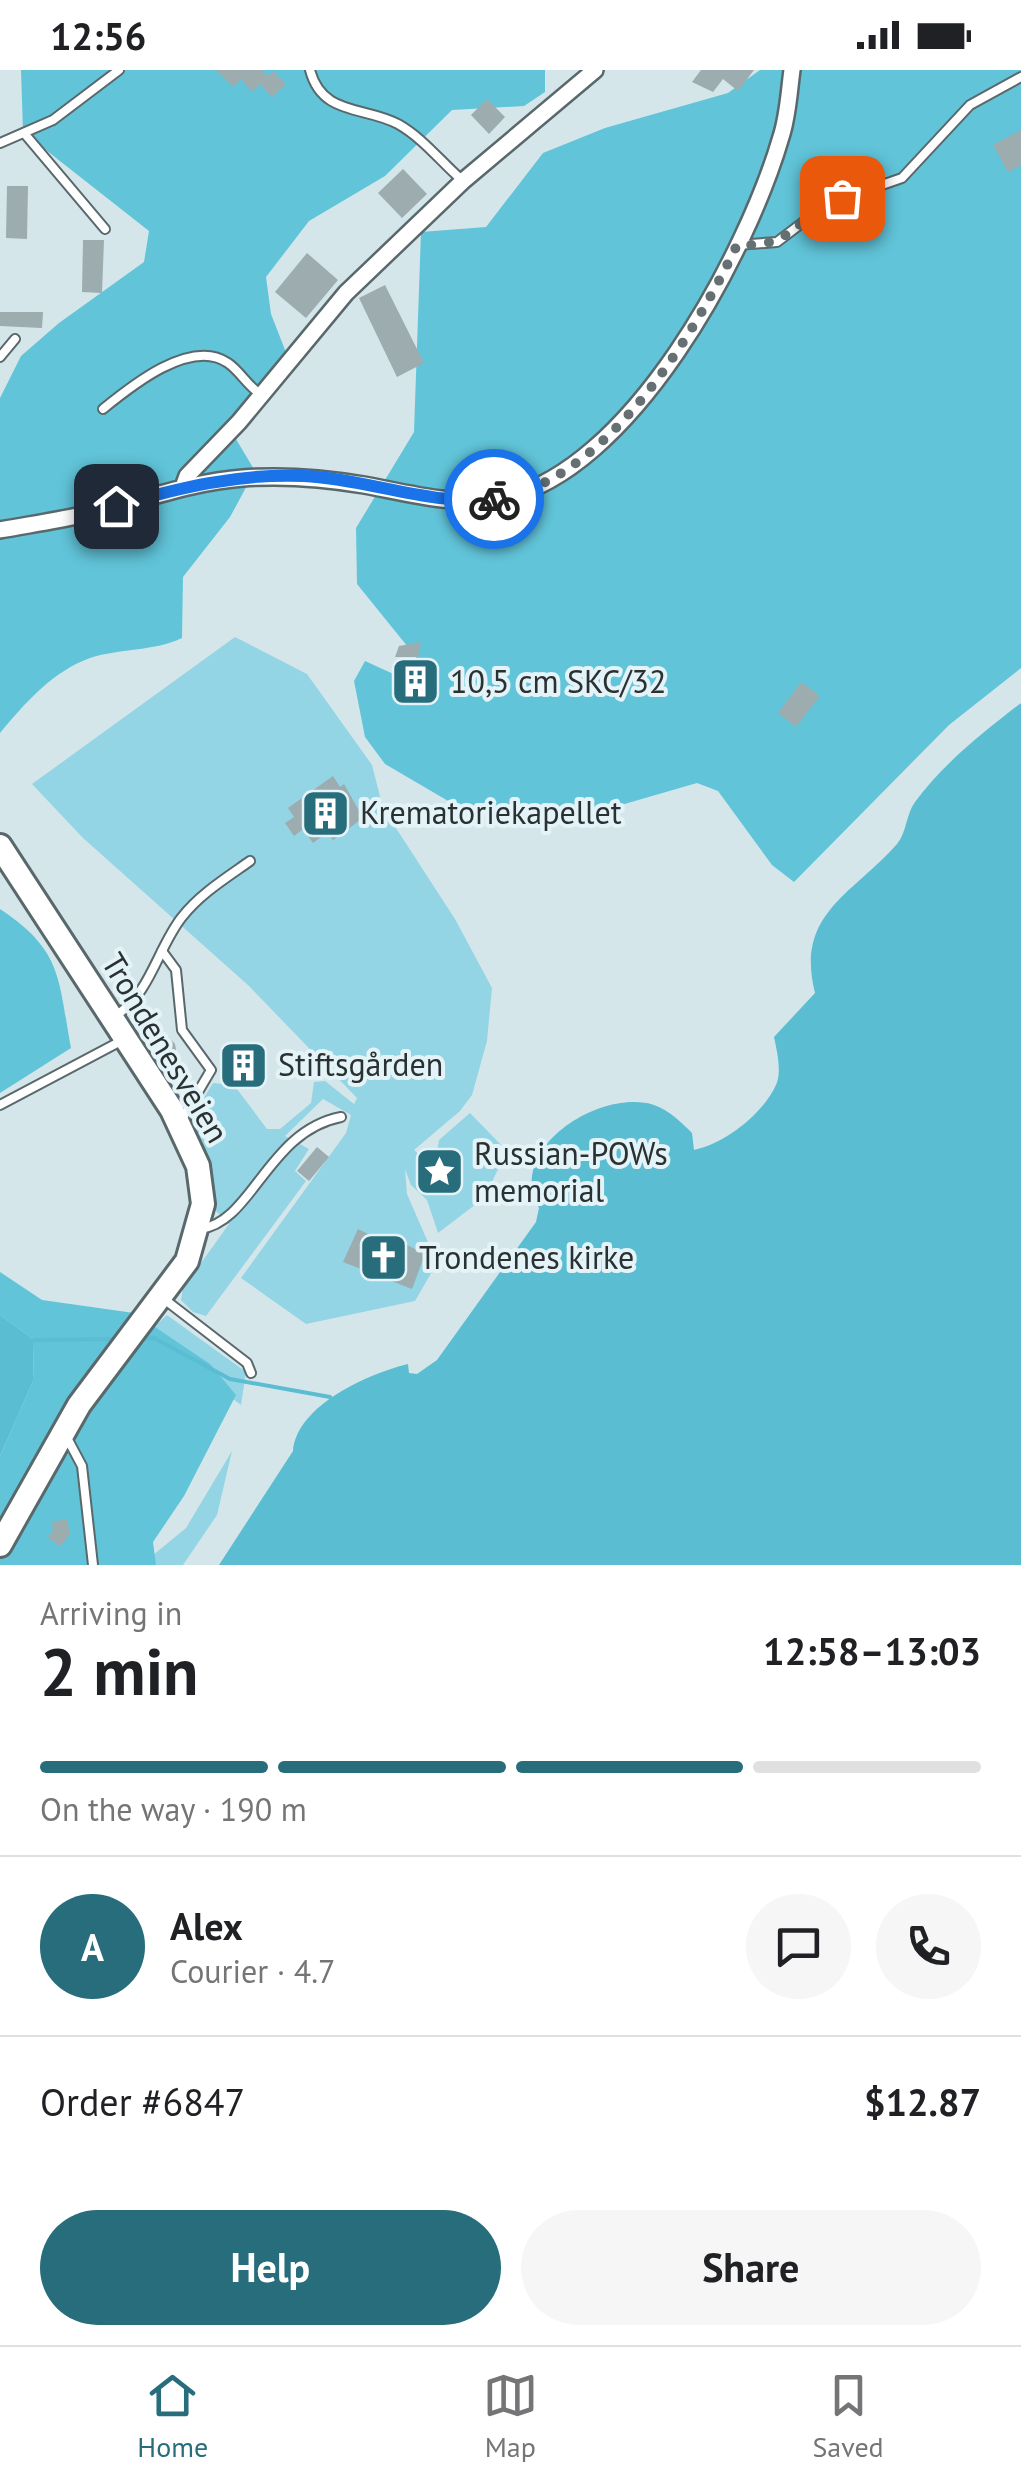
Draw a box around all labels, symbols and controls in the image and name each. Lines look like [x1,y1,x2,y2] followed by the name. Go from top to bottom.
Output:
[50,11,146,60] text: 12:56
[800,156,885,241] pin
[815,171,870,226] icon: bag
[444,449,544,549] courier
[74,464,159,549] pin
[467,472,522,527] icon: bike
[89,479,144,534] icon: home
[389,656,441,708] building icon: 10,5 cm SKC/32
[450,660,666,702] place label: 10,5 cm SKC/32
[299,787,351,839] building icon: Krematoriekapellet
[360,791,622,833] place label: Krematoriekapellet
[93,945,239,1150] street label: Trondenesveien
[217,1039,269,1091] building icon: Stiftsgården
[278,1043,443,1085] place label: Stiftsgården
[474,1132,668,1211] place label: Russian-POWs memorial
[413,1146,465,1198] place icon: Russian-POWs memorial
[358,1232,410,1284] church icon: Trondenes kirke
[419,1236,634,1278] place label: Trondenes kirke
[40,1592,182,1634] text: Arriving in
[763,1626,981,1675] text: 12:58–13:03
[40,1629,199,1713] text: 2 min
[40,1788,307,1830] text: On the way · 190 m
[746,1894,851,1999] button: chat
[876,1894,981,1999] button: phone
[170,1901,243,1950] text: Alex
[81,1922,104,1971] text: A
[170,1950,336,1992] text: Courier · 4.7
[40,2077,245,2126] text: Order #6847
[864,2077,981,2126] text: $12.87
[40,2210,501,2325] button: Help
[521,2210,981,2325] button: Share
[137,2368,208,2465] tab: Home
[483,2368,538,2465] tab: Map
[812,2368,884,2465] tab: Saved

